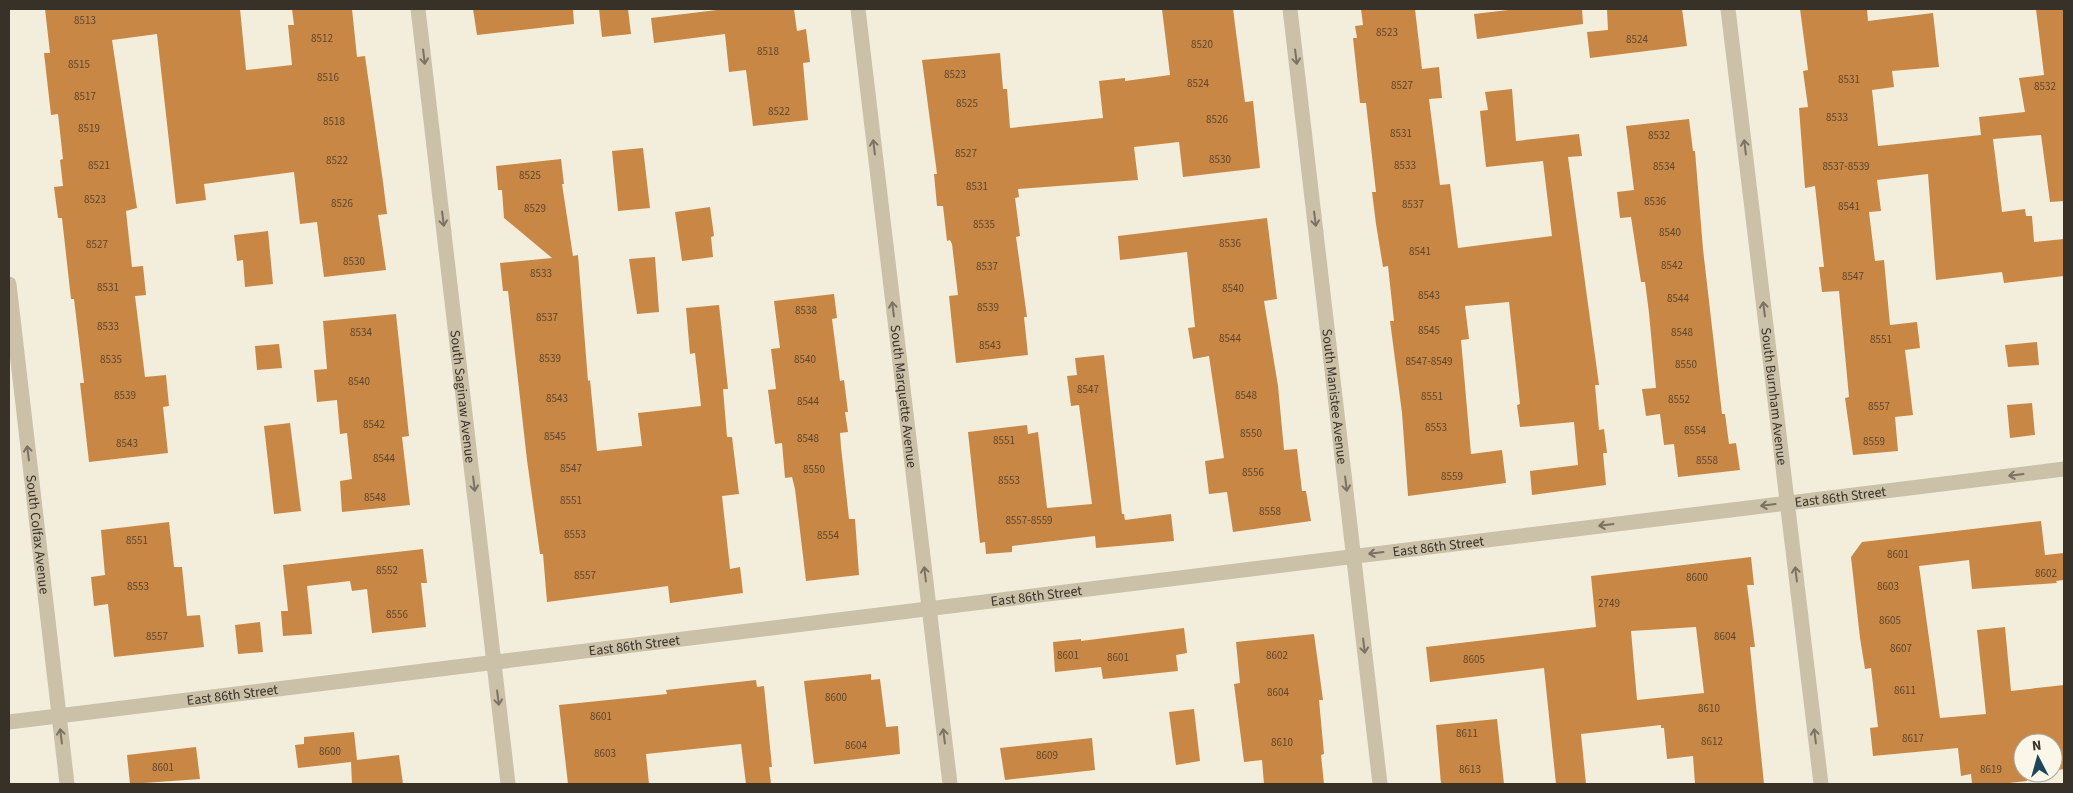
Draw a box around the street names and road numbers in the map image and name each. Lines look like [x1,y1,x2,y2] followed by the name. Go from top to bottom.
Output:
[885,324,921,469] street label: South Marquette Avenue
[1755,326,1792,466] street label: South Burnham Avenue
[1316,328,1352,465] street label: South Manistee Avenue
[444,329,480,464] street label: South Saginaw Avenue
[20,474,54,595] street label: South Colfax Avenue
[1794,482,1887,513] street label: East 86th Street
[1392,531,1485,563] street label: East 86th Street
[990,581,1083,612] street label: East 86th Street
[588,630,681,662] street label: East 86th Street
[186,680,279,711] street label: East 86th Street

